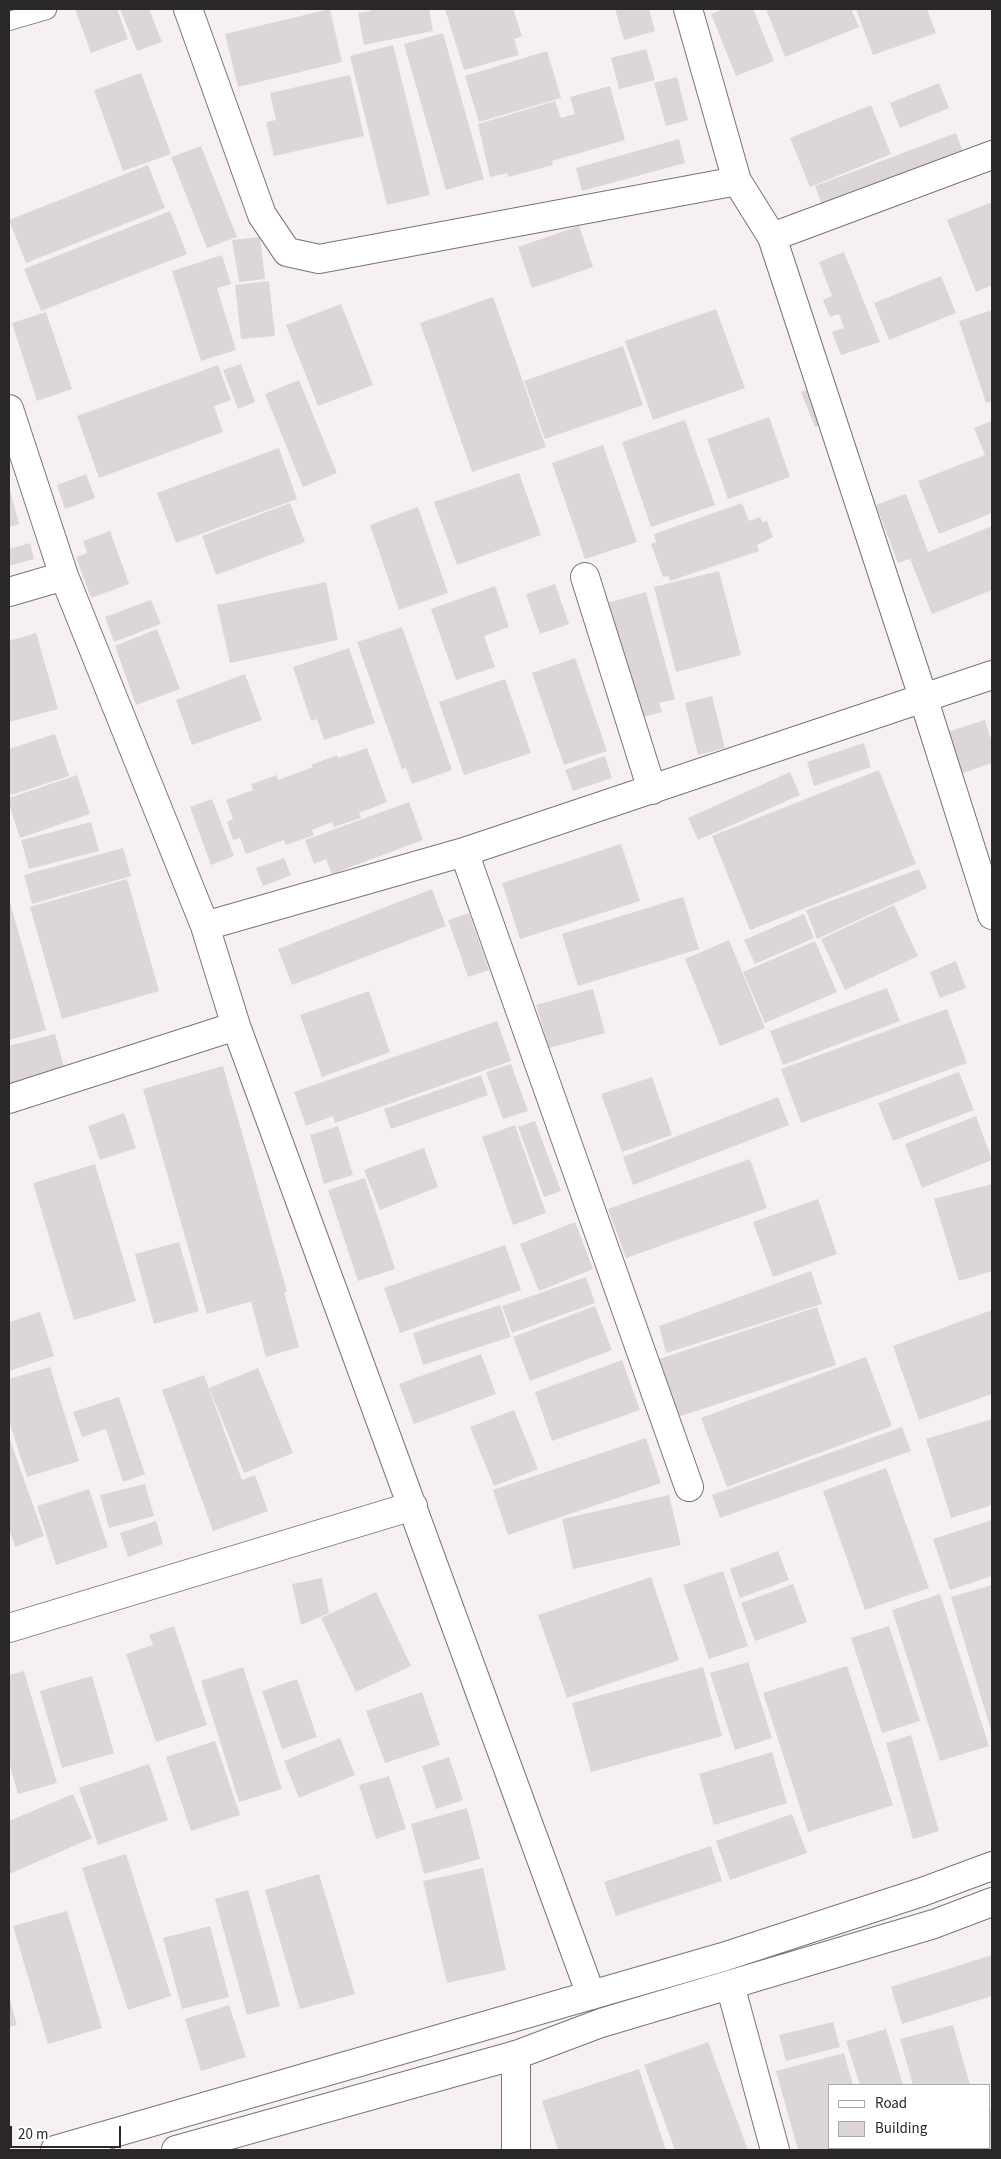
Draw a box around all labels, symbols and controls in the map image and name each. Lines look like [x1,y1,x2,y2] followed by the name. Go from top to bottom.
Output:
[828,2084,991,2149] legend
[875,2093,907,2114] text: Road
[12,2116,124,2148] scale bar
[875,2118,927,2139] text: Building
[18,2124,48,2145] text: 20 m

